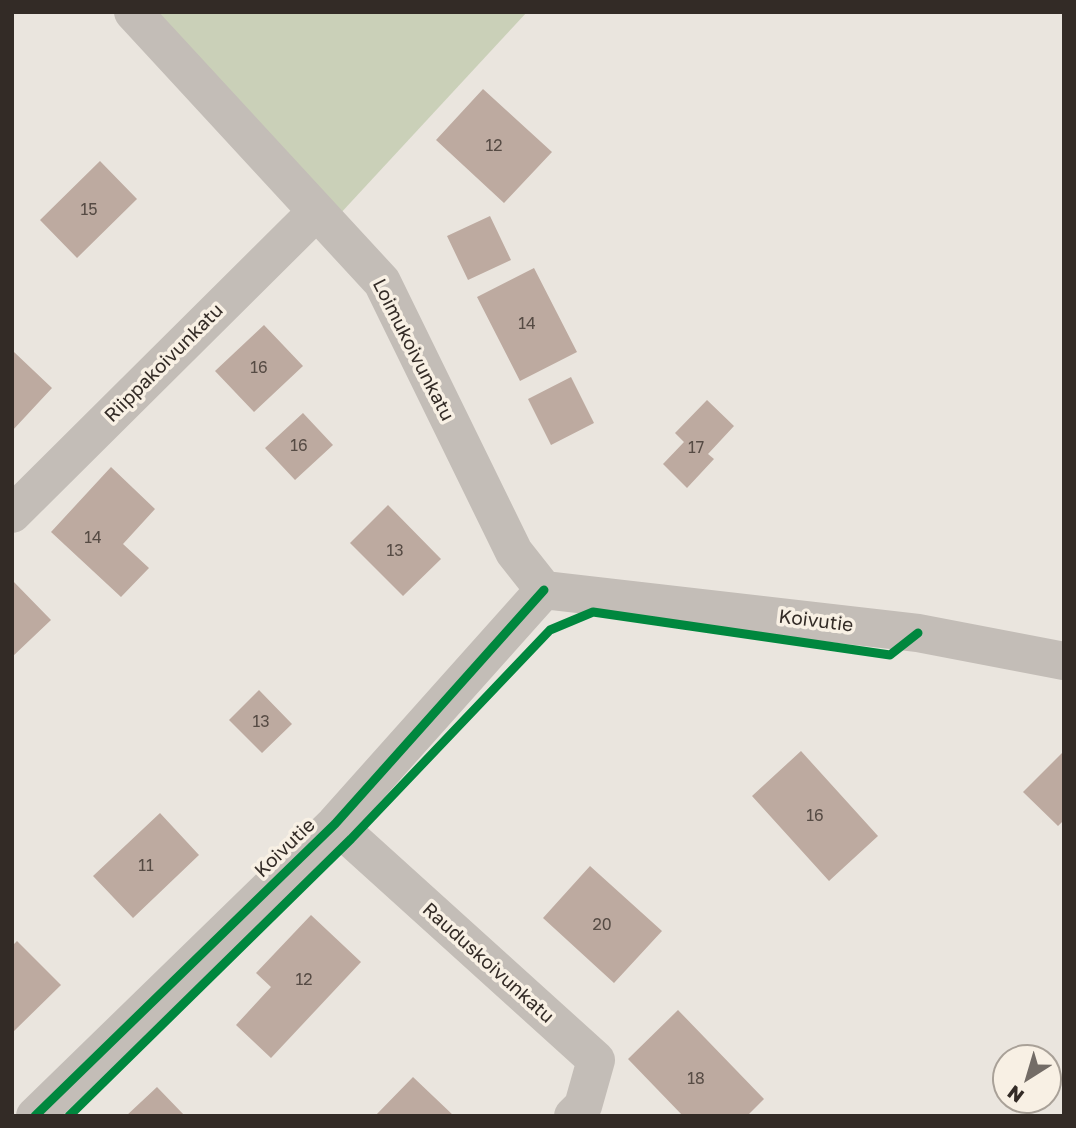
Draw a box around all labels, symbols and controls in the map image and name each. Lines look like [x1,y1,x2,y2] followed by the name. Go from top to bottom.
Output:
[485,136,503,156] house number: 12
[80,200,98,220] house number: 15
[367,275,459,425] street label: Loimukoivunkatu
[100,299,228,427] street label: Riippakoivunkatu
[518,314,536,334] house number: 14
[250,358,268,378] house number: 16
[290,436,308,456] house number: 16
[688,438,704,458] house number: 17
[84,528,102,548] house number: 14
[386,541,404,561] house number: 13
[777,605,855,637] street label: Koivutie
[252,712,270,732] house number: 13
[806,806,824,826] house number: 16
[250,814,320,882] street label: Koivutie
[138,856,154,876] house number: 11
[418,898,558,1028] street label: Rauduskoivunkatu
[592,915,612,935] house number: 20
[295,970,313,990] house number: 12
[992,1044,1062,1114] north arrow
[687,1069,705,1089] house number: 18
[1003,1081,1028,1108] text: N

